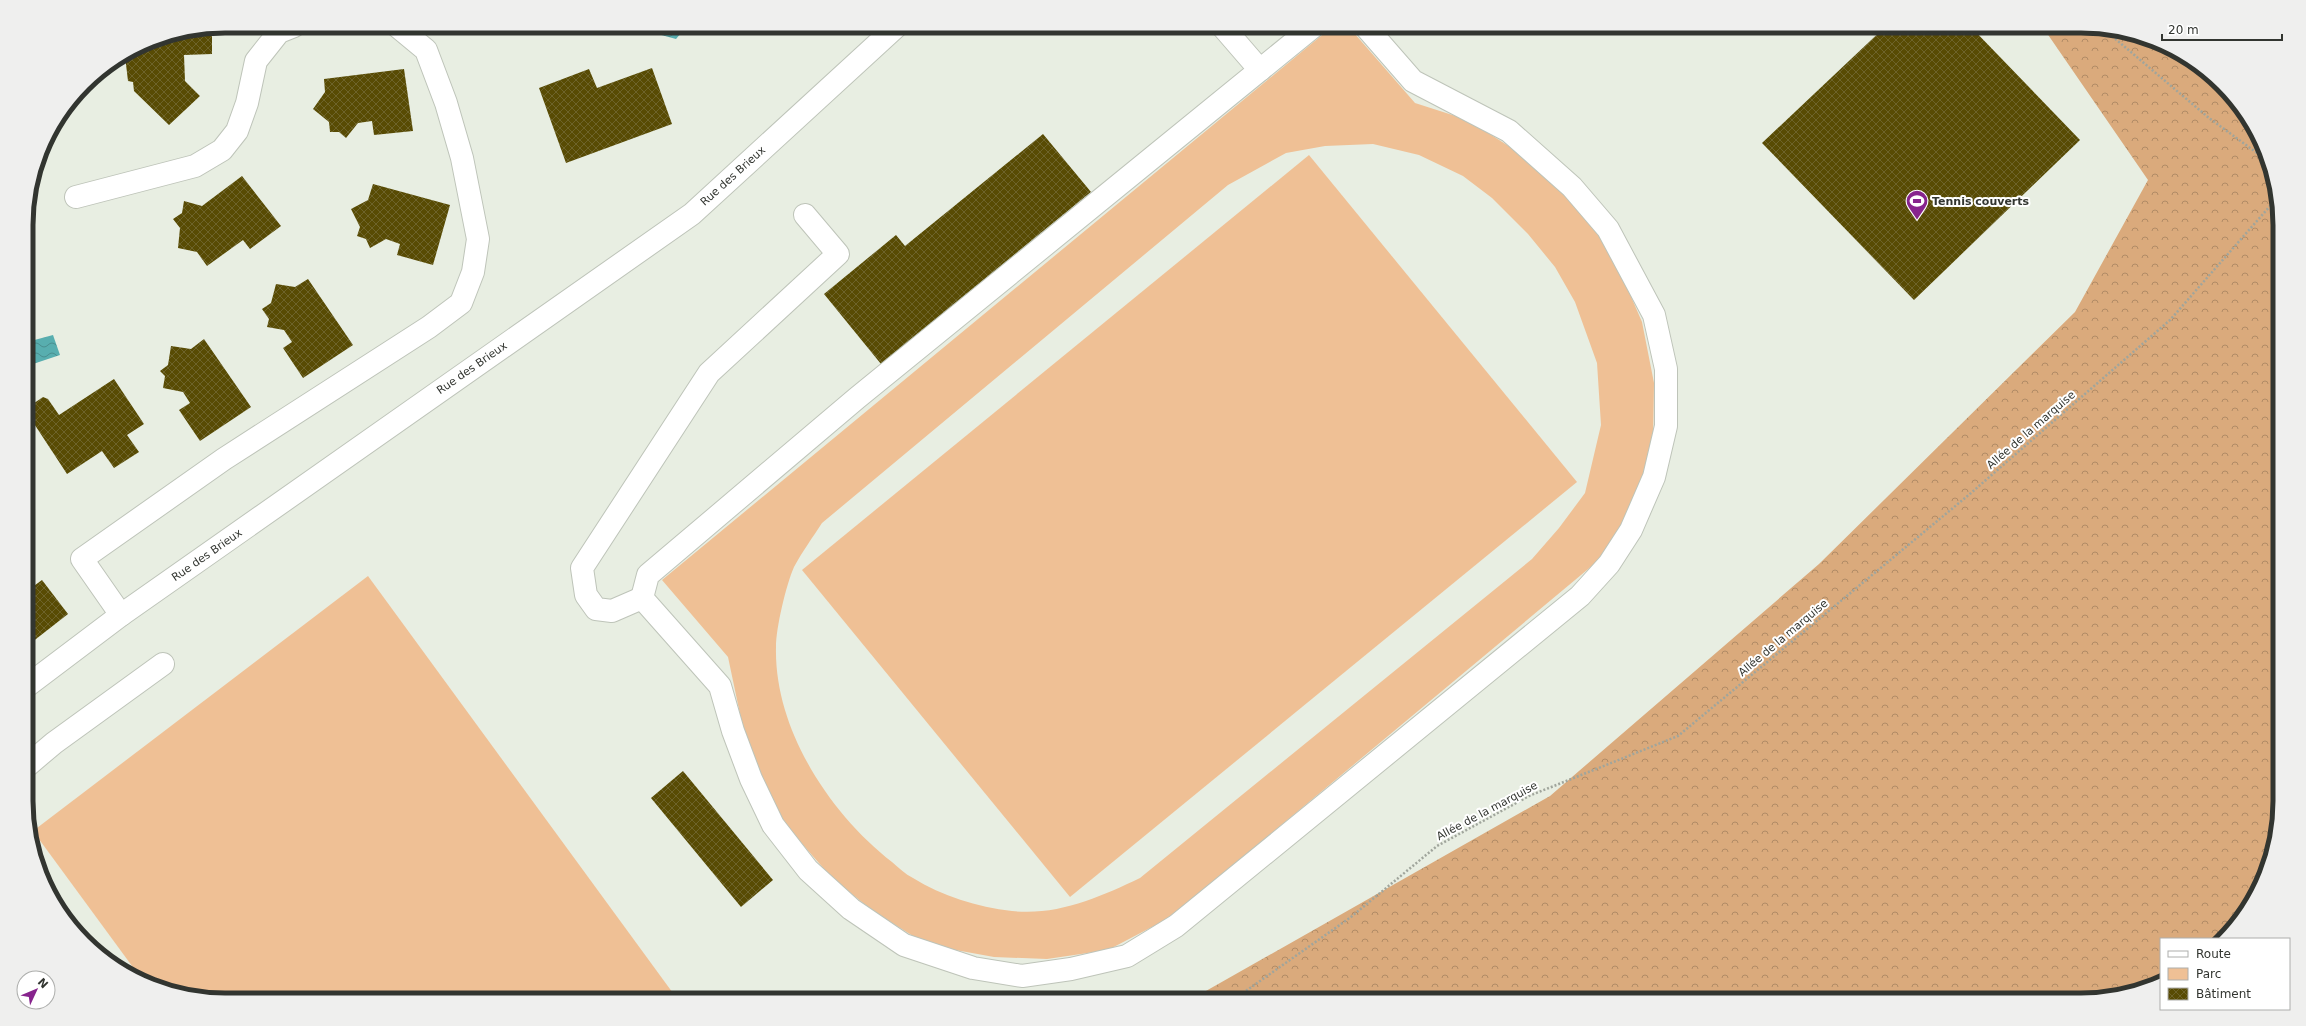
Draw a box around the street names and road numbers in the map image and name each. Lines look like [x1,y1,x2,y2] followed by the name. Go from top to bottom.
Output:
[698,143,768,209] street label: Rue des Brieux
[434,339,510,397] street label: Rue des Brieux
[1984,388,2078,472] street label: Allée de la marquise
[169,526,245,584] street label: Rue des Brieux
[1736,597,1830,679] street label: Allée de la marquise
[1434,779,1540,843] street label: Allée de la marquise

